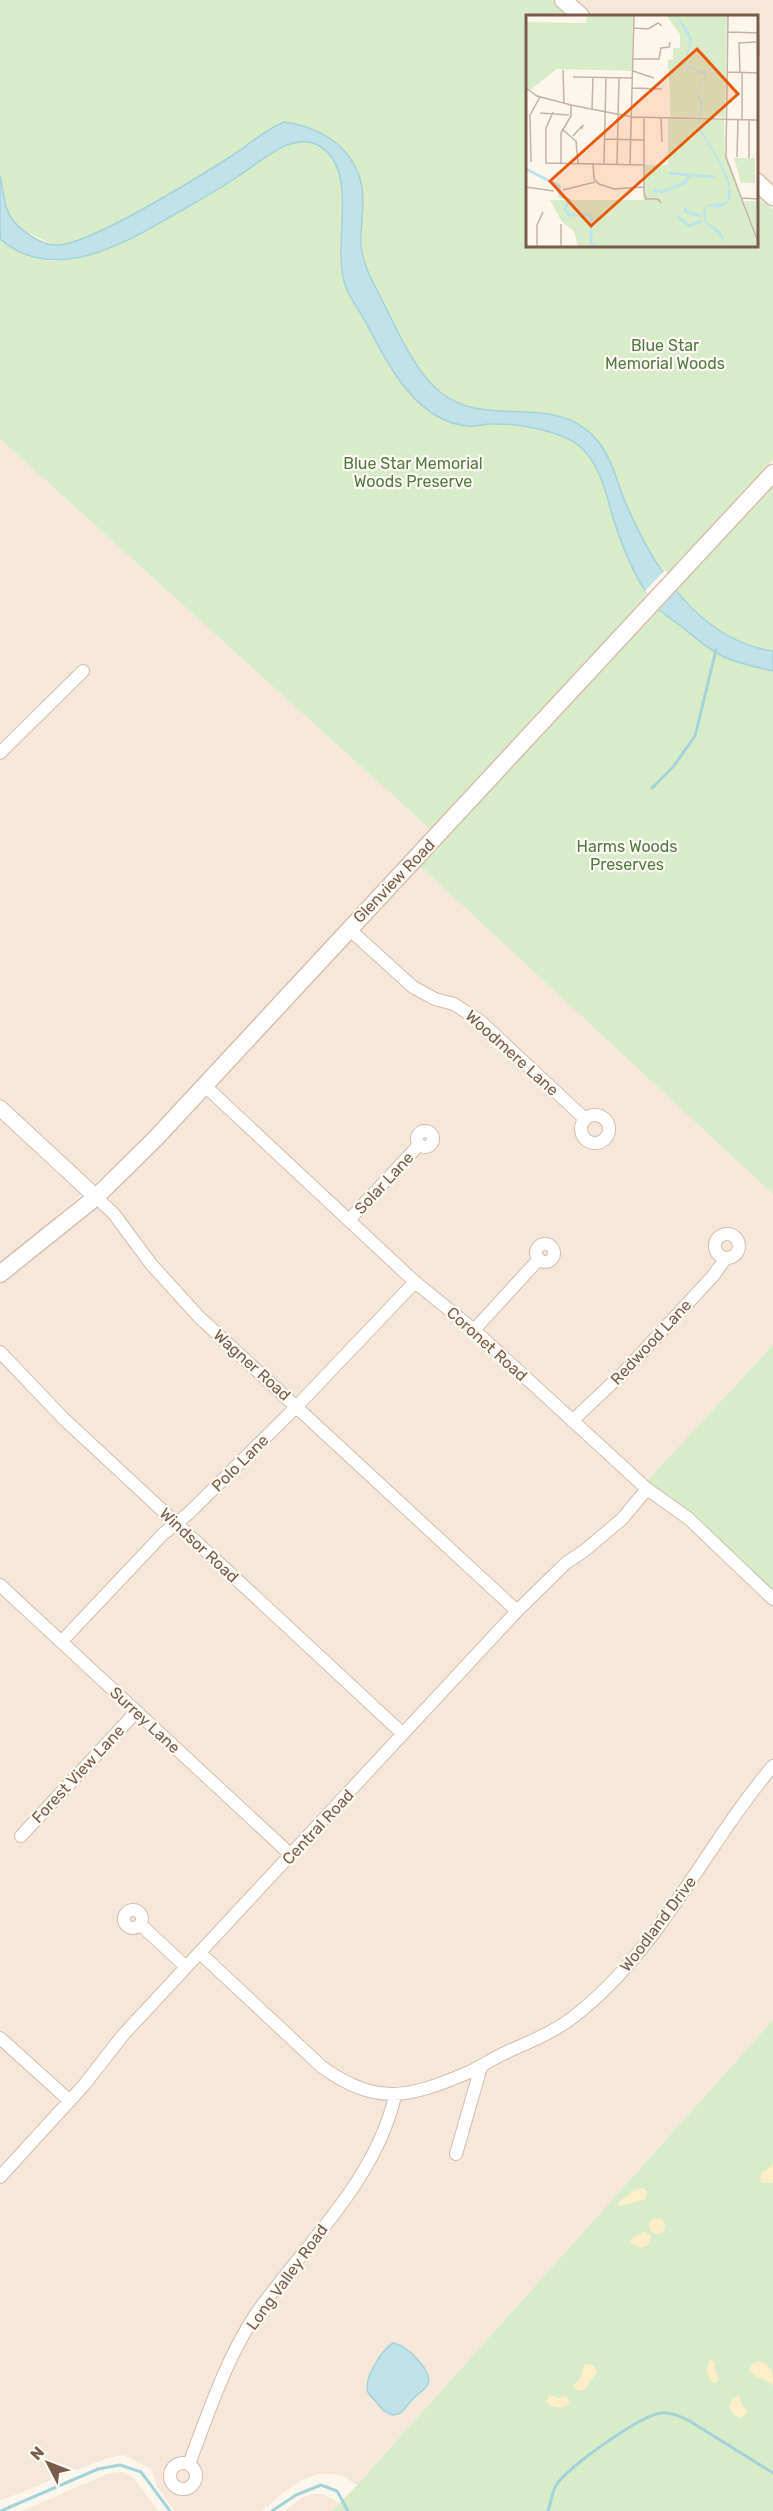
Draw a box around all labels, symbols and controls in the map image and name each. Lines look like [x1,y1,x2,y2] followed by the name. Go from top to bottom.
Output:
[526,15,758,248] inset map
[605,336,725,373] park label: Blue Star Memorial Woods
[343,454,483,491] park label: Blue Star Memorial Woods Preserve
[349,835,439,927] street label: Glenview Road
[577,837,677,874] park label: Harms Woods Preserves
[461,1006,563,1100] street label: Woodmere Lane
[350,1148,418,1218] street label: Solar Lane
[607,1295,695,1389] street label: Redwood Lane
[443,1303,531,1385] street label: Coronet Road
[210,1325,294,1405] street label: Wagner Road
[208,1431,272,1495] street label: Polo Lane
[156,1504,242,1586] street label: Windsor Road
[106,1683,184,1757] street label: Surrey Lane
[28,1721,128,1827] street label: Forest View Lane
[278,1785,358,1869] street label: Central Road
[616,1872,700,1976] street label: Woodland Drive
[242,2221,332,2333] street label: Long Valley Road
[18,2433,78,2493] north arrow
[26,2443,48,2464] text: N

